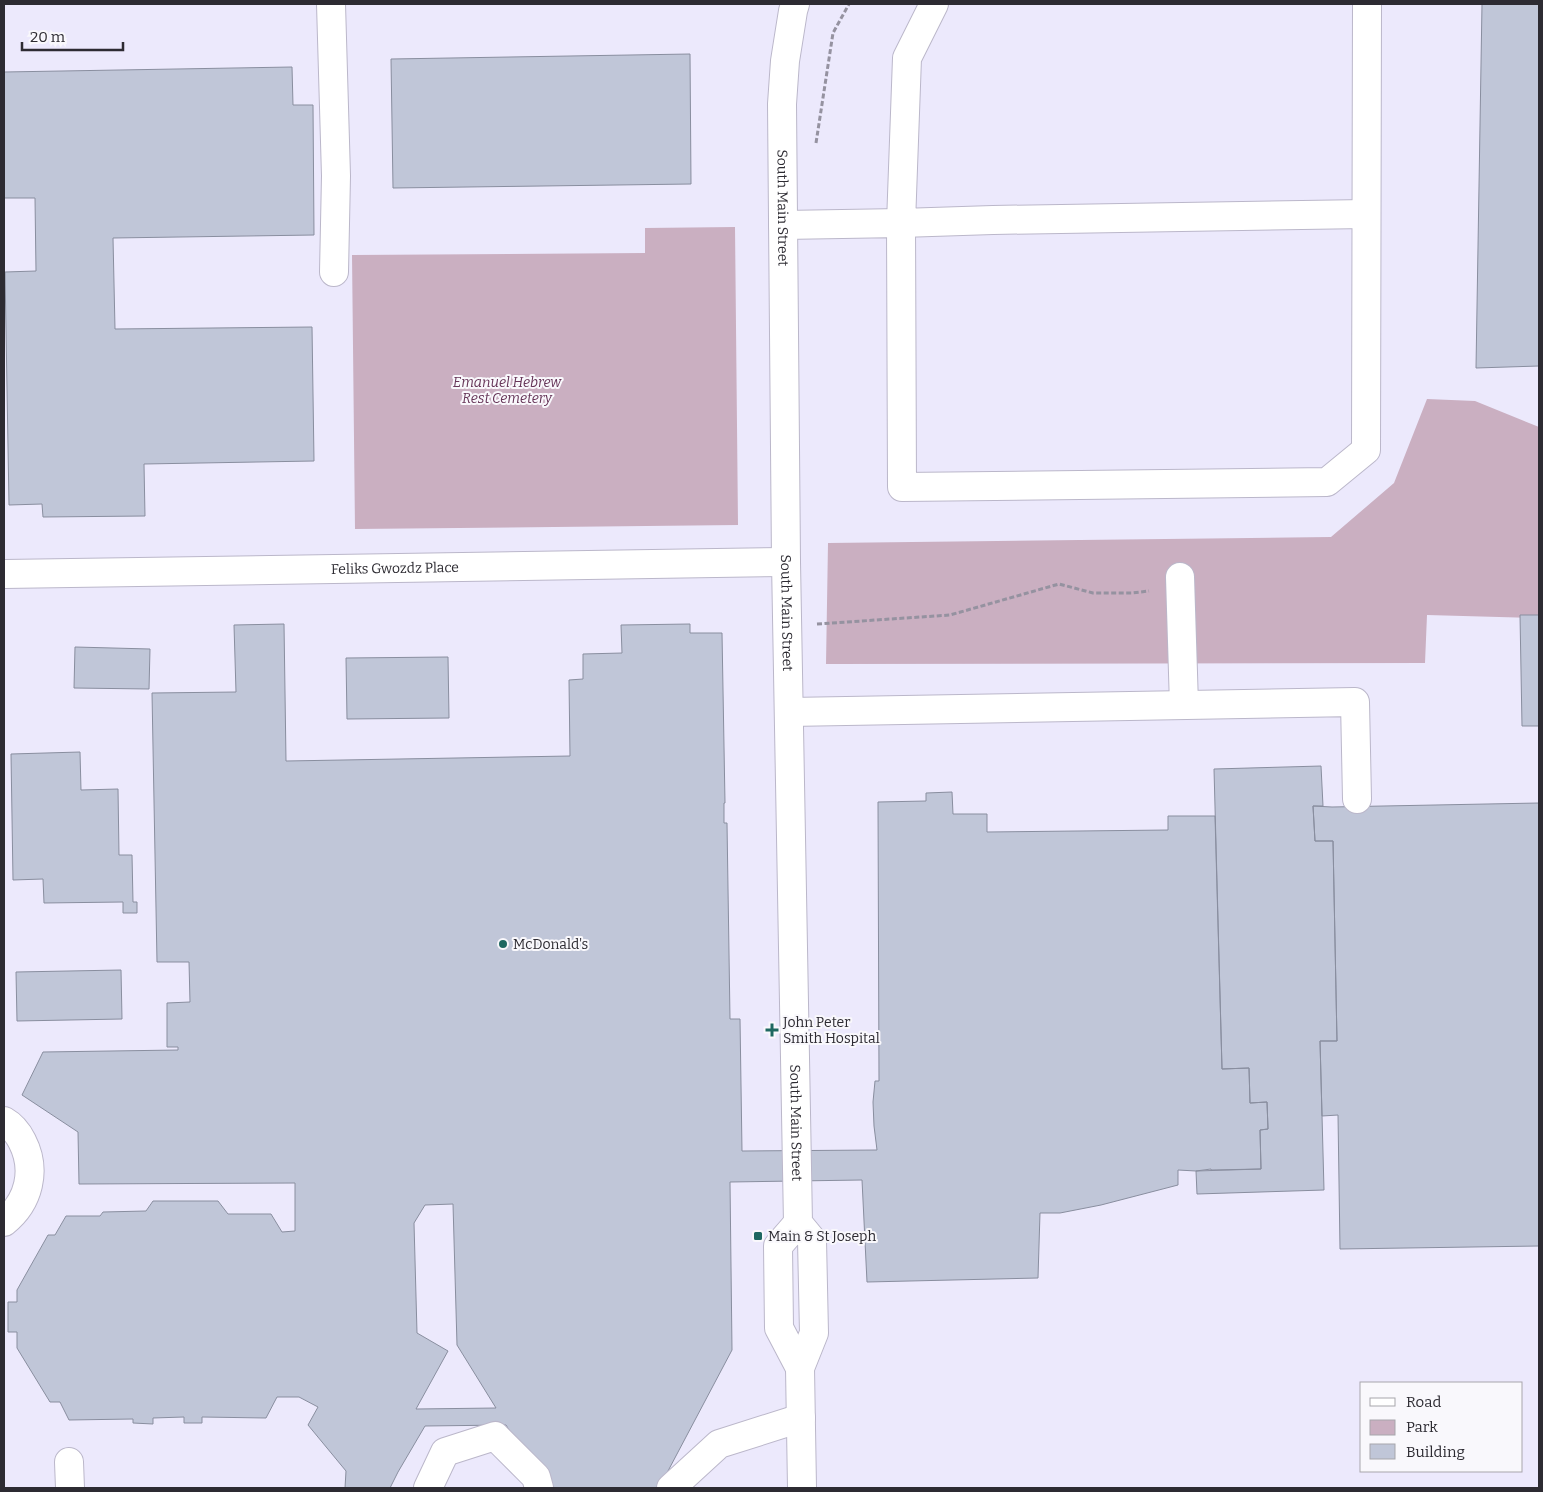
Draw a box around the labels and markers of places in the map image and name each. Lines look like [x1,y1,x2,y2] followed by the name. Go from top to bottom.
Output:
[513,936,588,953] place label: McDonald's
[497,938,509,950] marker: McDonald's
[782,1014,880,1047] place label: John Peter Smith Hospital
[765,1023,779,1037] marker: John Peter Smith Hospital
[768,1228,876,1245] place label: Main & St Joseph
[752,1230,764,1242] marker: Main & St Joseph

